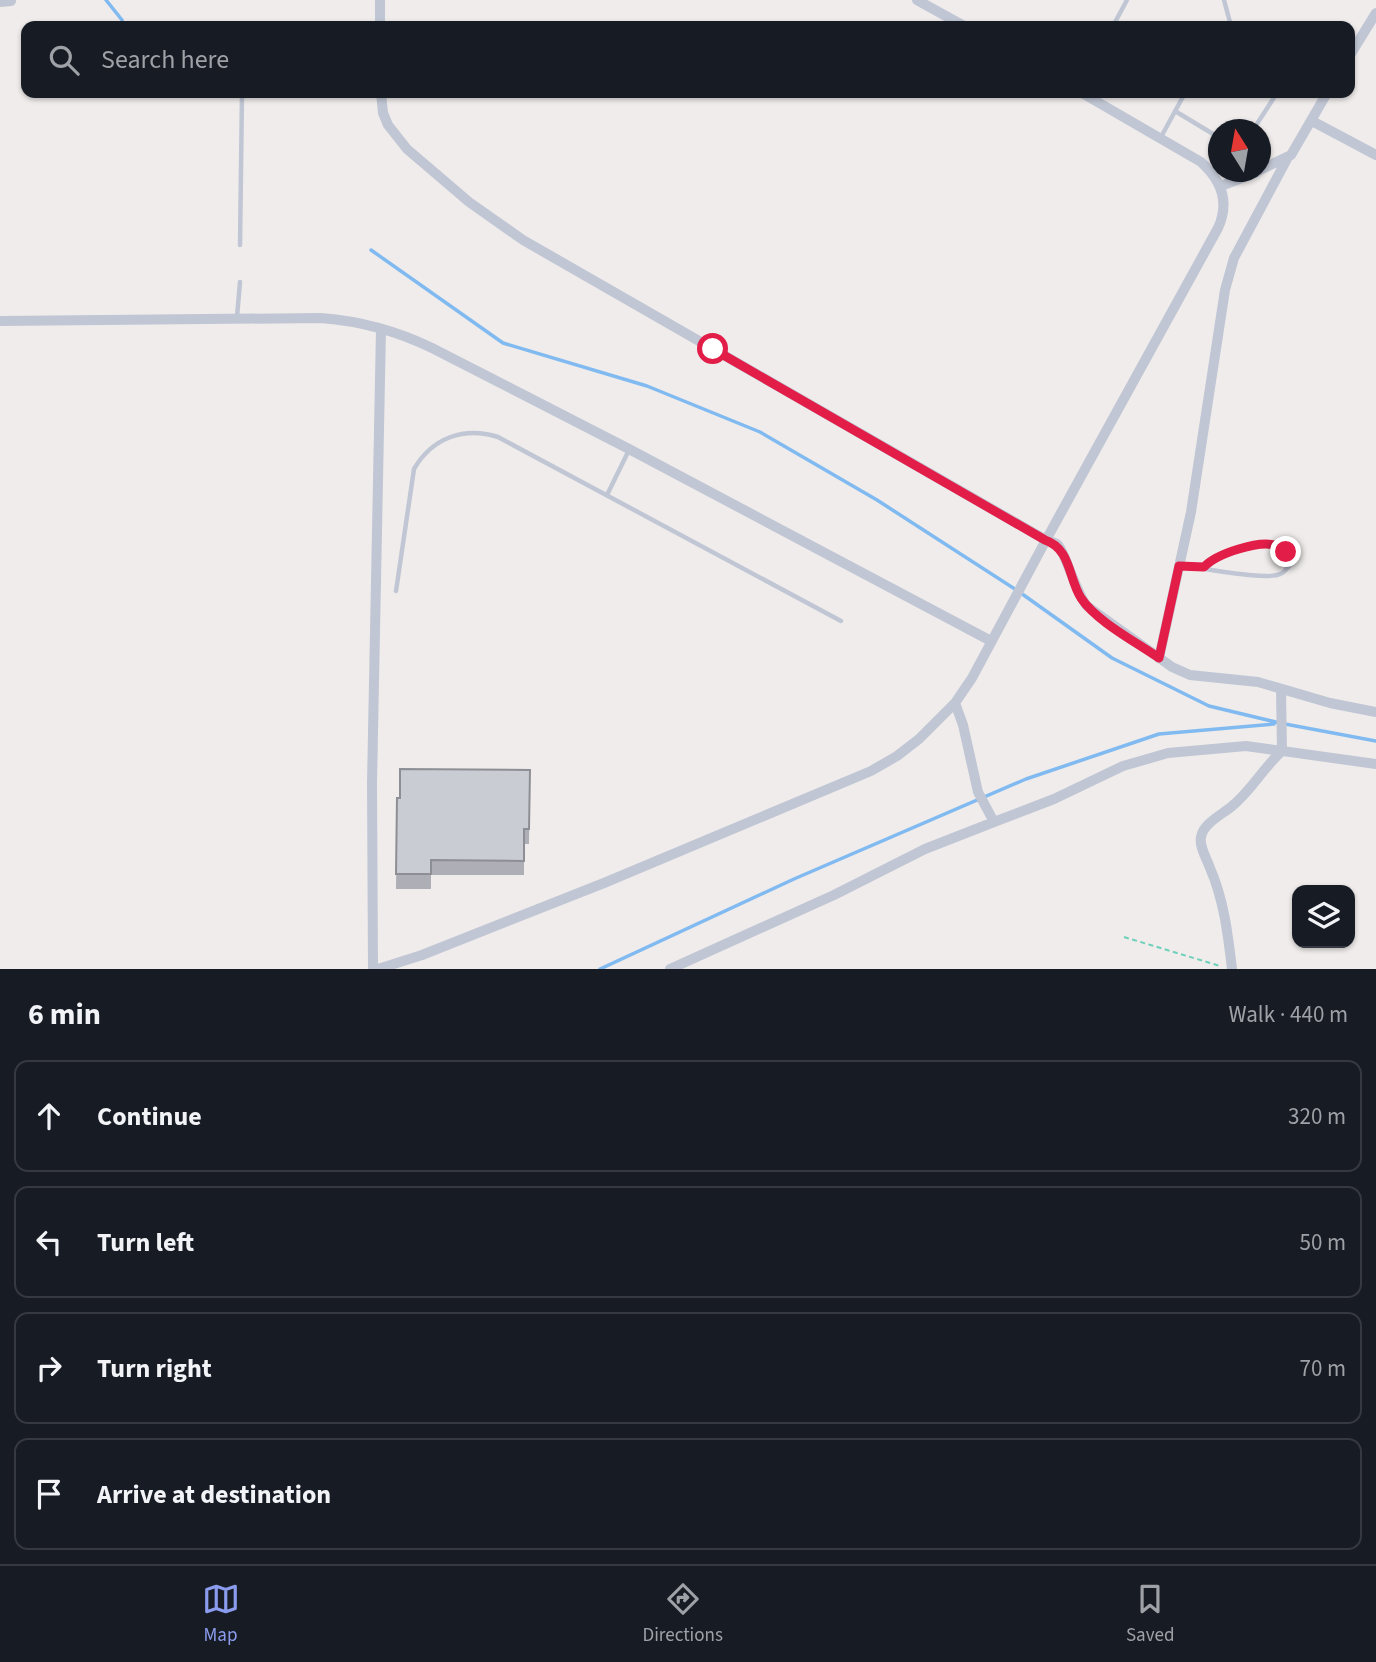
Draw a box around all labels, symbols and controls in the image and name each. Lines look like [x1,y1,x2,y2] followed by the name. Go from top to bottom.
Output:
[21,21,1355,98] search box
[45,41,83,79] icon: search
[101,41,229,78] text: Search here
[1208,119,1271,182] north arrow
[697,333,728,364] route start
[1270,536,1301,567] route end
[1292,885,1355,948] map controls
[1292,885,1355,948] button: layers
[28,993,101,1036] text: 6 min
[1229,998,1348,1031] text: Walk · 440 m
[30,1097,68,1135] icon: ahead
[97,1098,202,1135] text: Continue
[1288,1100,1346,1133] text: 320 m
[30,1223,68,1261] icon: left
[97,1224,194,1261] text: Turn left
[1299,1226,1346,1259] text: 50 m
[30,1349,68,1387] icon: right
[97,1350,212,1387] text: Turn right
[1299,1352,1346,1385] text: 70 m
[30,1475,68,1513] icon: arrive
[97,1476,331,1513] text: Arrive at destination
[202,1580,240,1649] tab: Map
[643,1580,723,1649] tab: Directions
[1126,1580,1174,1649] tab: Saved

